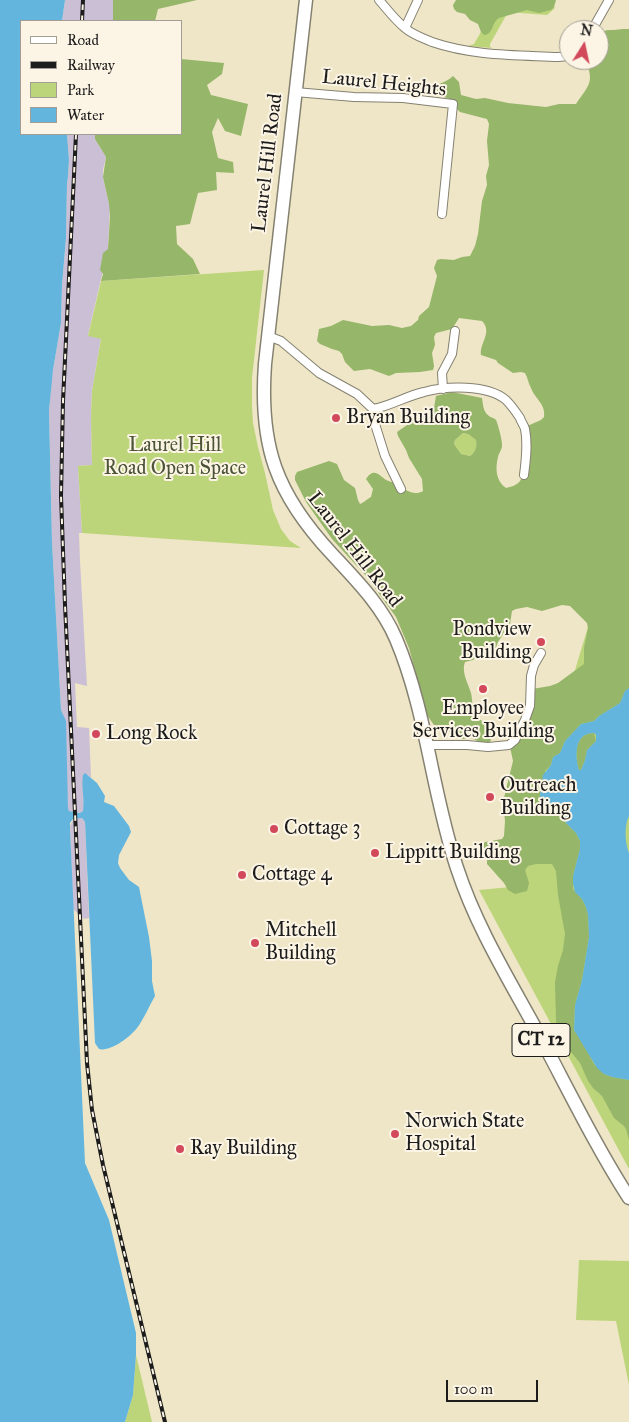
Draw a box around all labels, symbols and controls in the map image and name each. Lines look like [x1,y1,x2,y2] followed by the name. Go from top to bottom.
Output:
[20,20,182,135] legend
[559,20,609,70] north arrow
[579,21,594,40] text: N
[67,31,99,49] text: Road
[67,56,115,74] text: Railway
[321,66,447,102] street label: Laurel Heights
[67,81,94,99] text: Park
[248,92,288,234] street label: Laurel Hill Road
[67,106,104,124] text: Water
[346,406,470,430] place label: Bryan Building
[330,412,342,424] marker: Bryan Building
[104,434,246,481] park label: Laurel Hill Road Open Space
[301,488,407,612] street label: Laurel Hill Road
[453,618,531,665] place label: Pondview Building
[535,636,547,648] marker: Pondview Building
[477,683,489,695] marker: Employee Services Building
[412,697,554,744] place label: Employee Services Building
[106,722,197,746] place label: Long Rock
[90,728,102,740] marker: Long Rock
[500,774,577,821] place label: Outreach Building
[484,791,496,803] marker: Outreach Building
[284,817,360,841] place label: Cottage 3
[268,823,280,835] marker: Cottage 3
[385,841,520,865] place label: Lippitt Building
[369,847,381,859] marker: Lippitt Building
[252,863,332,887] place label: Cottage 4
[236,869,248,881] marker: Cottage 4
[265,919,337,966] place label: Mitchell Building
[249,937,261,949] marker: Mitchell Building
[512,1024,570,1056] road number: CT 12
[405,1110,524,1157] place label: Norwich State Hospital
[389,1128,401,1140] marker: Norwich State Hospital
[190,1137,296,1161] place label: Ray Building
[174,1143,186,1155] marker: Ray Building
[449,1370,542,1402] scale bar
[454,1380,493,1398] text: 100 m

